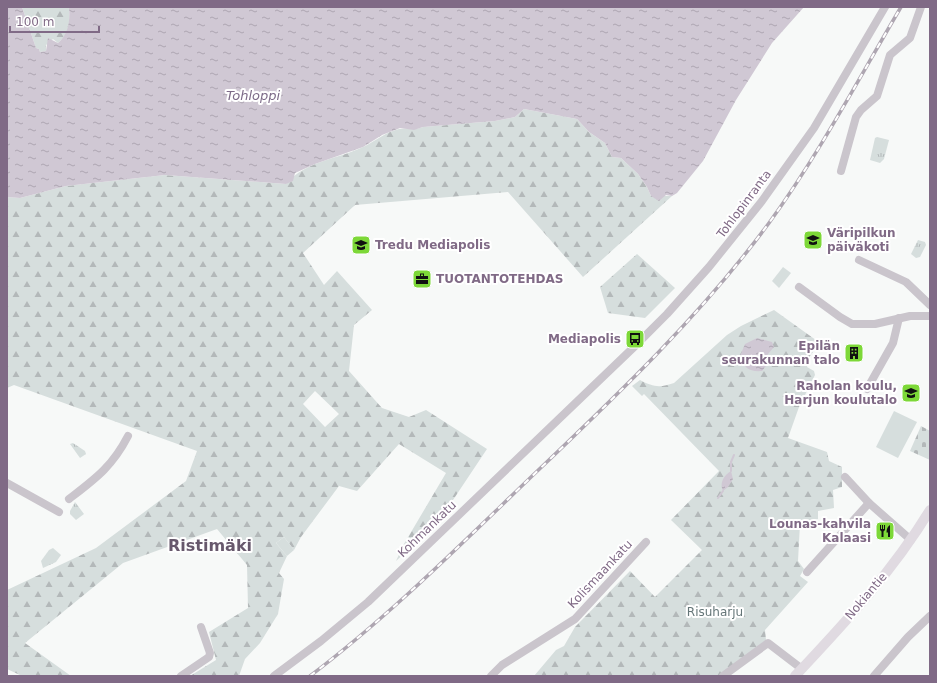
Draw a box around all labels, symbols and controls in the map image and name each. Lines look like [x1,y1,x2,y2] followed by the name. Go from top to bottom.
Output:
[10,8,99,34] scale bar
[16,15,54,29] text: 100 m
[226,88,280,103] water label: Tohloppi
[713,167,774,242] street label: Tohlopinranta
[827,226,896,254] place label: Väripilkun päiväkoti
[802,229,824,251] school or university icon: Väripilkun päiväkoti
[350,234,372,256] school or university icon: Tredu Mediapolis
[375,238,490,252] place label: Tredu Mediapolis
[411,268,433,290] office icon: TUOTANTOTEHDAS
[436,272,563,286] place label: TUOTANTOTEHDAS
[624,328,646,350] bus stop icon: Mediapolis
[548,332,621,346] place label: Mediapolis
[722,339,840,367] place label: Epilän seurakunnan talo
[843,342,865,364] building icon: Epilän seurakunnan talo
[784,379,897,407] place label: Raholan koulu, Harjun koulutalo
[900,382,922,404] school or university icon: Raholan koulu, Harjun koulutalo
[395,498,459,560] street label: Kohmankatu
[769,517,871,545] place label: Lounas-kahvila Kalaasi
[874,520,896,542] restaurant icon: Lounas-kahvila Kalaasi
[168,536,252,555] district label: Ristimäki
[565,537,635,611] street label: Kolismaankatu
[842,570,890,622] street label: Nokiantie
[687,605,743,619] park label: Risuharju

